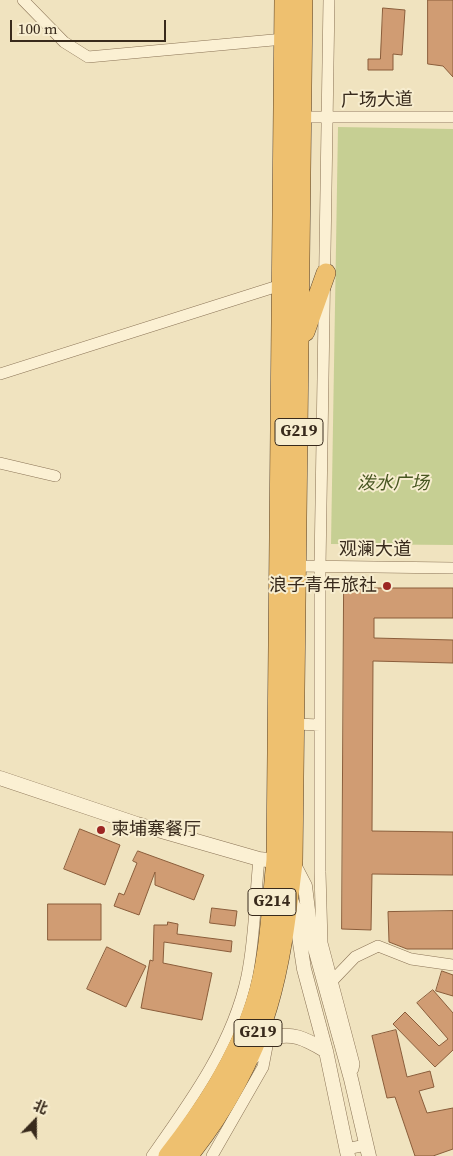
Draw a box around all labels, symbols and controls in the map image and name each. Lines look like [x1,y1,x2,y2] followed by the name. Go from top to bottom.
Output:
[12,10,169,42] scale bar
[18,18,58,39] text: 100 m
[341,90,413,112] street label: 广场大道
[275,418,323,446] road number: G219
[357,473,429,495] park label: 泼水广场
[339,539,411,561] street label: 观澜大道
[269,575,377,597] place label: 浪子青年旅社
[381,580,393,592] marker: 浪子青年旅社
[111,819,201,841] place label: 柬埔寨餐厅
[95,824,107,836] marker: 柬埔寨餐厅
[248,889,296,916] road number: G214
[234,1020,282,1046] road number: G219
[30,1095,51,1119] text: 北
[10,1096,60,1146] north arrow

